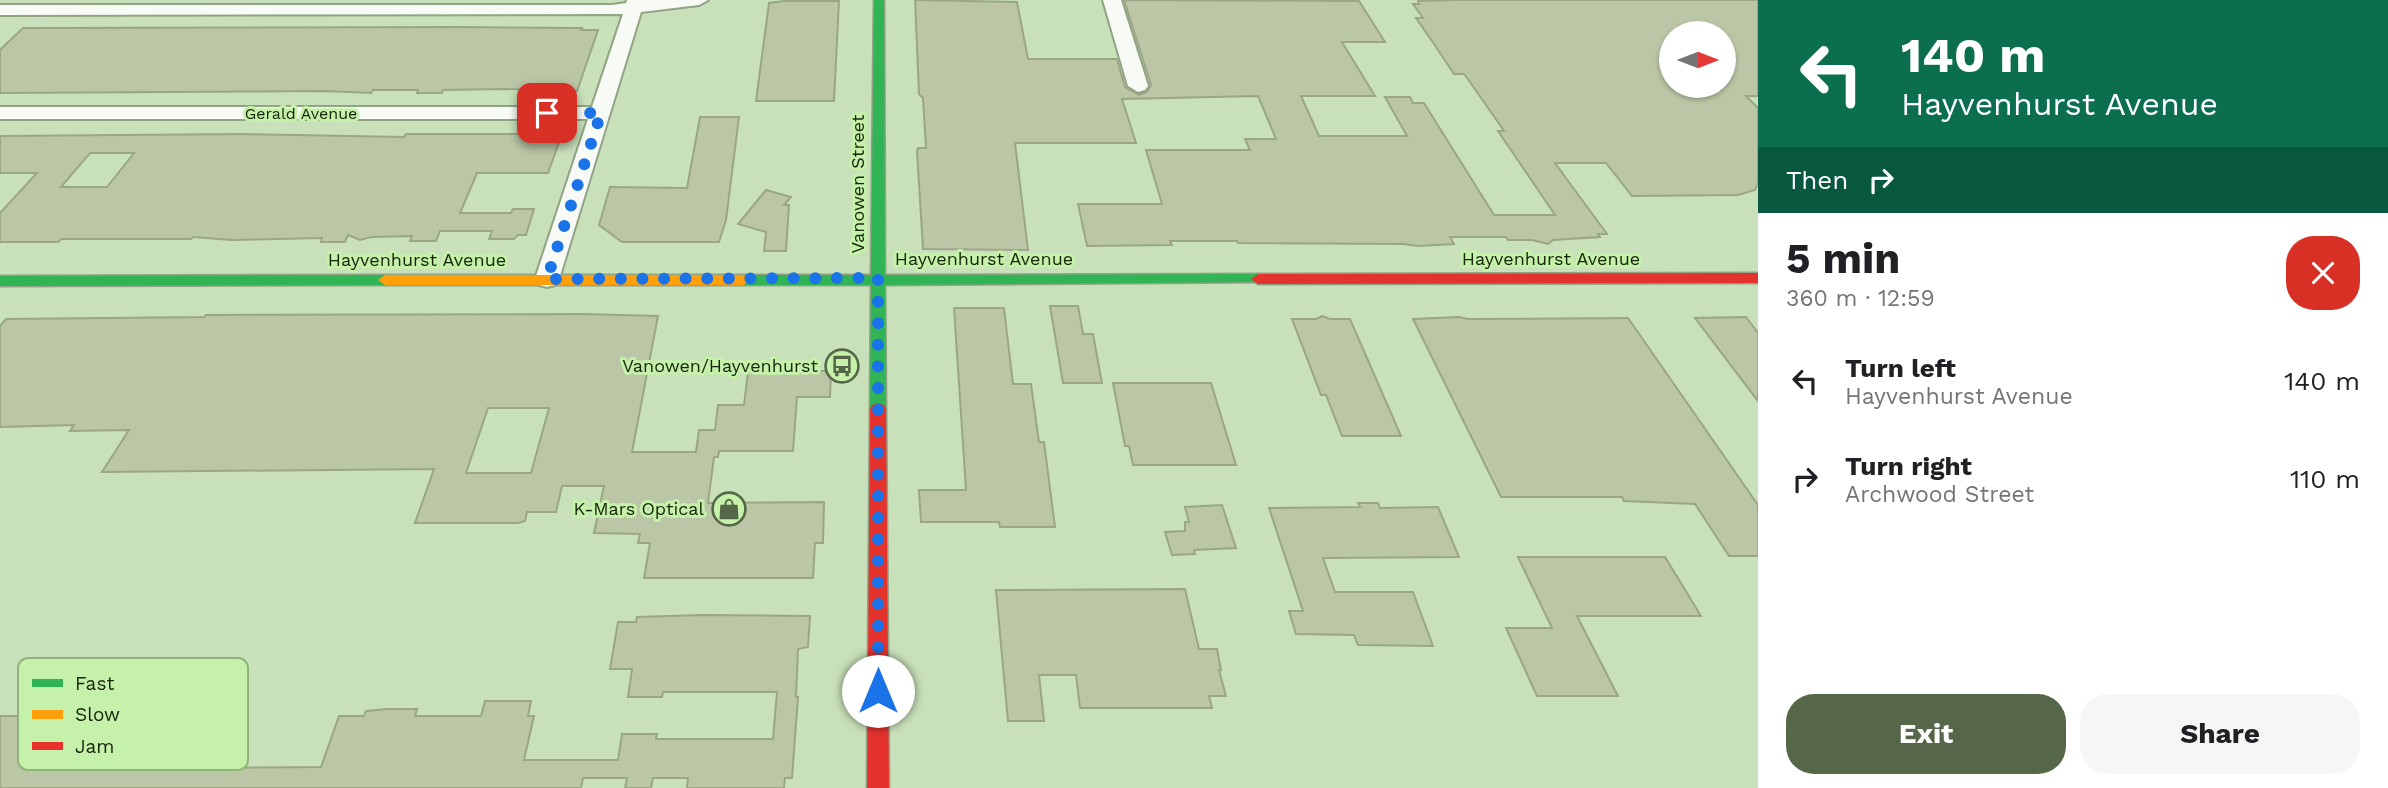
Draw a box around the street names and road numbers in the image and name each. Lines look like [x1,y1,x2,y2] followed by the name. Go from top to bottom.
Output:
[245,104,357,123] street label: Gerald Avenue
[847,114,868,254] street label: Vanowen Street
[895,248,1073,269] street label: Hayvenhurst Avenue
[1462,248,1640,269] street label: Hayvenhurst Avenue
[328,249,506,270] street label: Hayvenhurst Avenue

